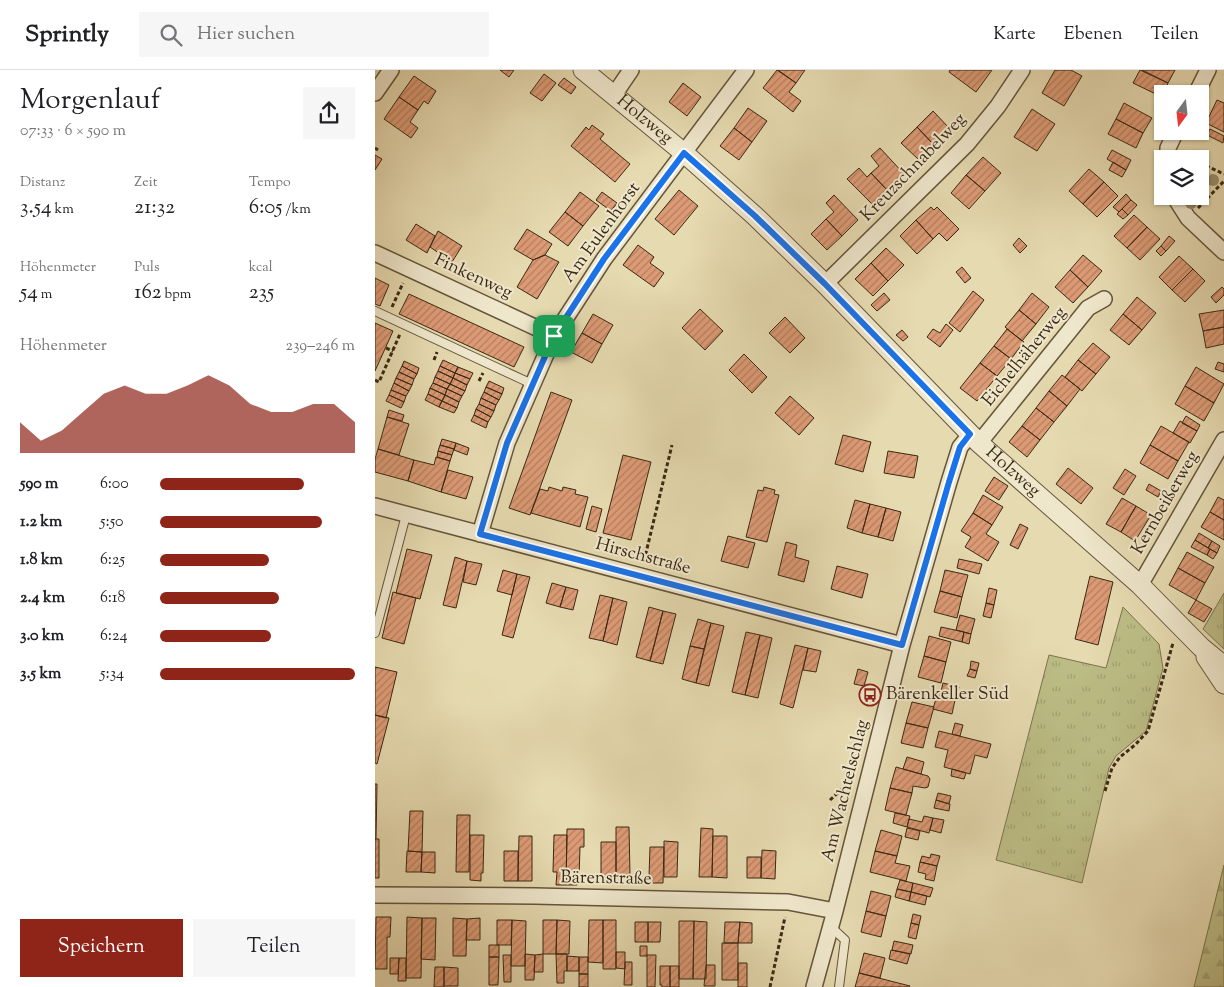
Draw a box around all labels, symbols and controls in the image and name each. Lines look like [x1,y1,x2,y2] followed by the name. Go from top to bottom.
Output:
[139,12,489,57] search box
[25,18,109,52] text: Sprintly
[157,21,185,49] icon: search
[197,21,295,48] text: Hier suchen
[993,22,1036,48] text: Karte
[1064,22,1123,48] text: Ebenen
[1151,22,1199,48] text: Teilen
[20,81,160,121] text: Morgenlauf
[1154,85,1209,140] north arrow
[1154,85,1209,205] map controls
[303,87,355,139] button: share
[610,89,678,151] street label: Holzweg
[855,108,973,228] street label: Kreuzschnabelweg
[20,120,126,143] text: 07:33 · 6 × 590 m
[1154,150,1209,205] button: layers
[20,173,65,193] text: Distanz
[134,173,157,193] text: Zeit
[249,173,291,193] text: Tempo
[557,177,647,289] street label: Am Eulenhorst
[20,193,52,223] text: 3.54
[134,193,175,223] text: 21:32
[249,193,282,223] text: 6:05
[52,200,74,220] text: km
[282,200,311,220] text: /km
[430,248,517,307] street label: Finkenweg
[20,258,96,278] text: Höhenmeter
[134,258,160,278] text: Puls
[249,258,273,278] text: kcal
[20,278,38,308] text: 54
[134,278,162,308] text: 162
[249,278,274,308] text: 235
[38,285,52,305] text: m
[162,285,191,305] text: bpm
[976,301,1074,413] street label: Eichelhäherweg
[533,315,575,357] pin
[540,322,568,350] icon: arrive
[20,335,107,358] text: Höhenmeter
[286,335,355,358] text: 239–246 m
[979,441,1046,504] street label: Holzweg
[1126,446,1206,560] street label: Kernbeißerweg
[20,473,58,496] text: 590 m
[100,473,129,496] text: 6:00
[20,511,62,534] text: 1.2 km
[100,511,124,534] text: 5:50
[592,532,694,582] street label: Hirschstraße
[20,549,63,572] text: 1.8 km
[100,549,125,572] text: 6:25
[20,587,65,610] text: 2.4 km
[100,587,125,610] text: 6:18
[20,625,64,648] text: 3.0 km
[100,625,128,648] text: 6:24
[20,663,61,686] text: 3.5 km
[100,663,124,686] text: 5:34
[886,682,1009,708] place label: Bärenkeller Süd
[858,683,882,707] bus stop icon: Bärenkeller Süd
[816,717,876,865] street label: Am Wachtelschlag
[560,865,652,893] street label: Bärenstraße
[20,919,183,977] button: Speichern
[193,919,355,977] button: Teilen

